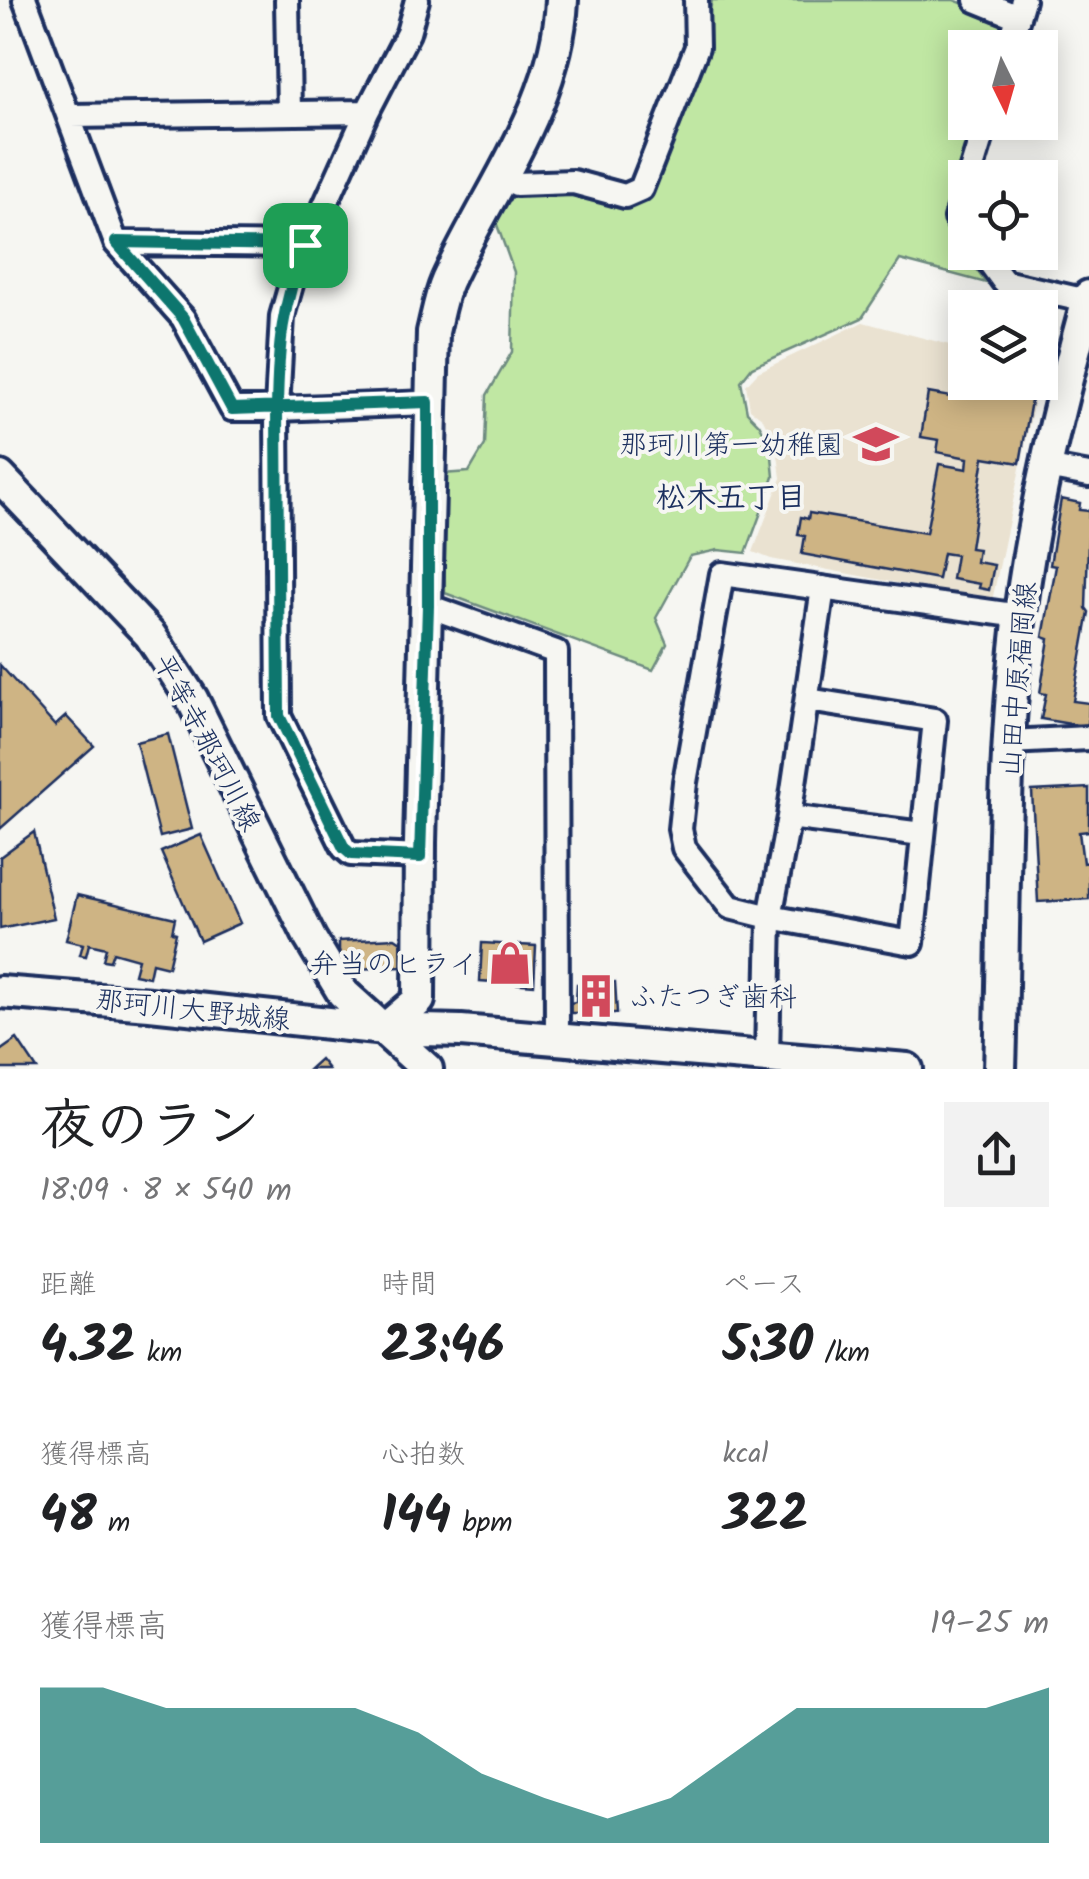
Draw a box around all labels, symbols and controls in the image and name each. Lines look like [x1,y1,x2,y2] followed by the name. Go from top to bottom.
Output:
[948,30,1058,140] north arrow
[948,30,1058,400] map controls
[948,160,1058,270] button: locate
[263,203,348,288] pin
[278,218,333,273] icon: arrive
[948,290,1058,400] button: layers
[852,420,900,468] school or university icon: 那珂川第一幼稚園
[619,424,843,469] place label: 那珂川第一幼稚園
[656,475,806,523] district label: 松木五丁目
[989,580,1050,779] street label: 山田中原福岡線
[140,646,272,840] street label: 平等寺那珂川線
[486,939,534,987] shop icon: 弁当のヒライ
[310,943,477,988] place label: 弁当のヒライ
[572,972,620,1020] building icon: ふたつぎ歯科
[629,976,797,1021] place label: ふたつぎ歯科
[93,979,293,1044] street label: 那珂川大野城線
[40,1085,260,1172] text: 夜のラン
[944,1102,1049,1207] button: share
[40,1166,292,1217] text: 18:09 · 8 × 540 m
[40,1263,96,1308] text: 距離
[381,1263,437,1308] text: 時間
[723,1263,805,1308] text: ペース
[40,1308,136,1388] text: 4.32
[381,1308,504,1388] text: 23:46
[723,1308,813,1388] text: 5:30
[136,1331,182,1376] text: km
[813,1331,870,1376] text: /km
[723,1432,768,1477] text: kcal
[40,1433,152,1478] text: 獲得標高
[381,1433,465,1478] text: 心拍数
[723,1477,808,1557] text: 322
[40,1478,97,1558] text: 48
[381,1478,451,1558] text: 144
[97,1501,130,1546] text: m
[451,1501,513,1546] text: bpm
[930,1599,1049,1650] text: 19–25 m
[40,1602,168,1653] text: 獲得標高

